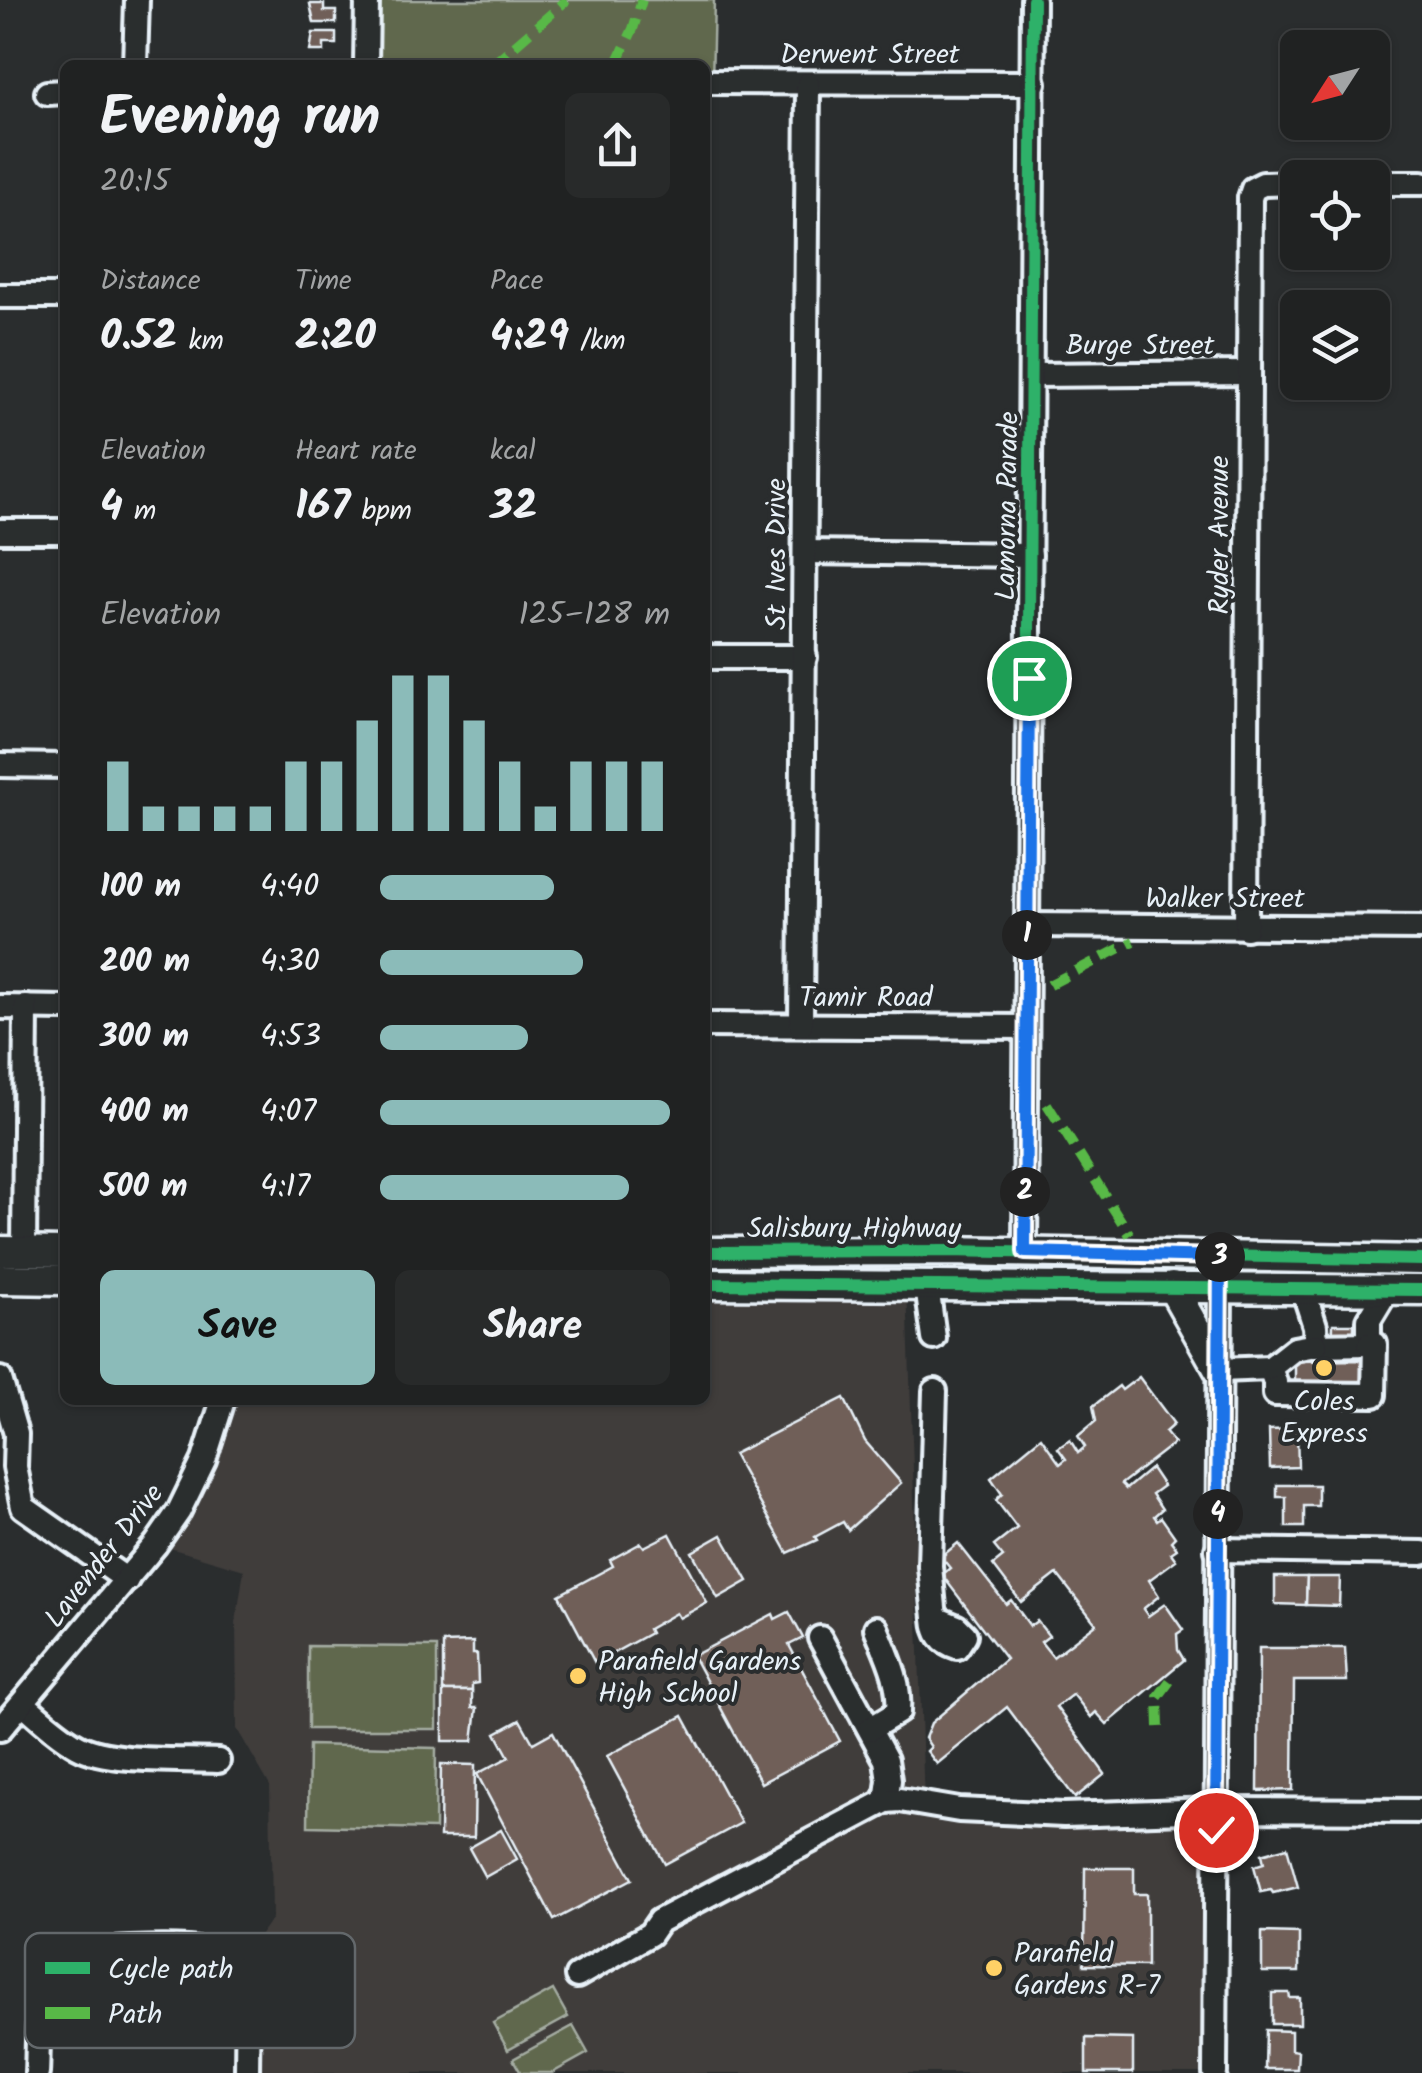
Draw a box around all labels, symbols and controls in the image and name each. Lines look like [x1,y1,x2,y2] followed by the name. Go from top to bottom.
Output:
[1280,30,1390,140] north arrow
[1280,30,1390,400] map controls
[780,33,961,78] street label: Derwent Street
[100,76,380,163] text: Evening run
[565,93,670,198] button: share
[100,157,170,208] text: 20:15
[1280,160,1390,270] button: locate
[100,259,201,304] text: Distance
[295,259,352,304] text: Time
[490,259,543,304] text: Pace
[1280,290,1390,400] button: layers
[100,304,177,371] text: 0.52
[295,304,376,371] text: 2:20
[490,304,569,371] text: 4:29
[177,319,224,364] text: km
[569,319,626,364] text: /km
[1066,324,1216,369] street label: Burge Street
[984,411,1033,601] street label: Lamorna Parade
[100,429,206,474] text: Elevation
[295,429,417,474] text: Heart rate
[490,429,536,474] text: kcal
[1198,455,1243,615] street label: Ryder Avenue
[100,474,123,541] text: 4
[295,474,350,541] text: 167
[490,474,537,541] text: 32
[755,478,800,630] street label: St Ives Drive
[123,489,156,534] text: m
[350,489,412,534] text: bpm
[100,590,221,641] text: Elevation
[518,590,670,641] text: 125–128 m
[987,636,1072,721] pin
[1002,651,1057,706] icon: arrive
[100,862,181,913] text: 100 m
[260,862,319,913] text: 4:40
[1145,877,1306,922] street label: Walker Street
[1002,910,1052,960] pin: 1
[1023,912,1031,957] text: 1
[100,937,190,988] text: 200 m
[260,937,320,988] text: 4:30
[799,976,934,1021] street label: Tamir Road
[100,1012,189,1063] text: 300 m
[260,1012,321,1063] text: 4:53
[100,1087,189,1138] text: 400 m
[260,1087,316,1138] text: 4:07
[100,1162,188,1213] text: 500 m
[260,1162,310,1213] text: 4:17
[1000,1167,1050,1217] pin: 2
[1017,1169,1033,1214] text: 2
[747,1207,962,1252] street label: Salisbury Highway
[1195,1232,1245,1282] pin: 3
[1212,1234,1228,1279] text: 3
[100,1270,375,1385] button: Save
[395,1270,670,1385] button: Share
[1313,1357,1335,1379] marker: Coles Express
[1280,1380,1368,1457] place label: Coles Express
[34,1474,176,1639] street label: Lavender Drive
[1193,1489,1243,1539] pin: 4
[1210,1491,1226,1536] text: 4
[598,1640,801,1717] place label: Parafield Gardens High School
[567,1665,589,1687] marker: Parafield Gardens High School
[1174,1788,1259,1873] pin
[1189,1803,1244,1858] icon: check
[1014,1932,1161,2009] place label: Parafield Gardens R-7
[25,1933,355,2048] legend
[108,1948,233,1993] text: Cycle path
[983,1957,1005,1979] marker: Parafield Gardens R-7
[108,1993,162,2038] text: Path

